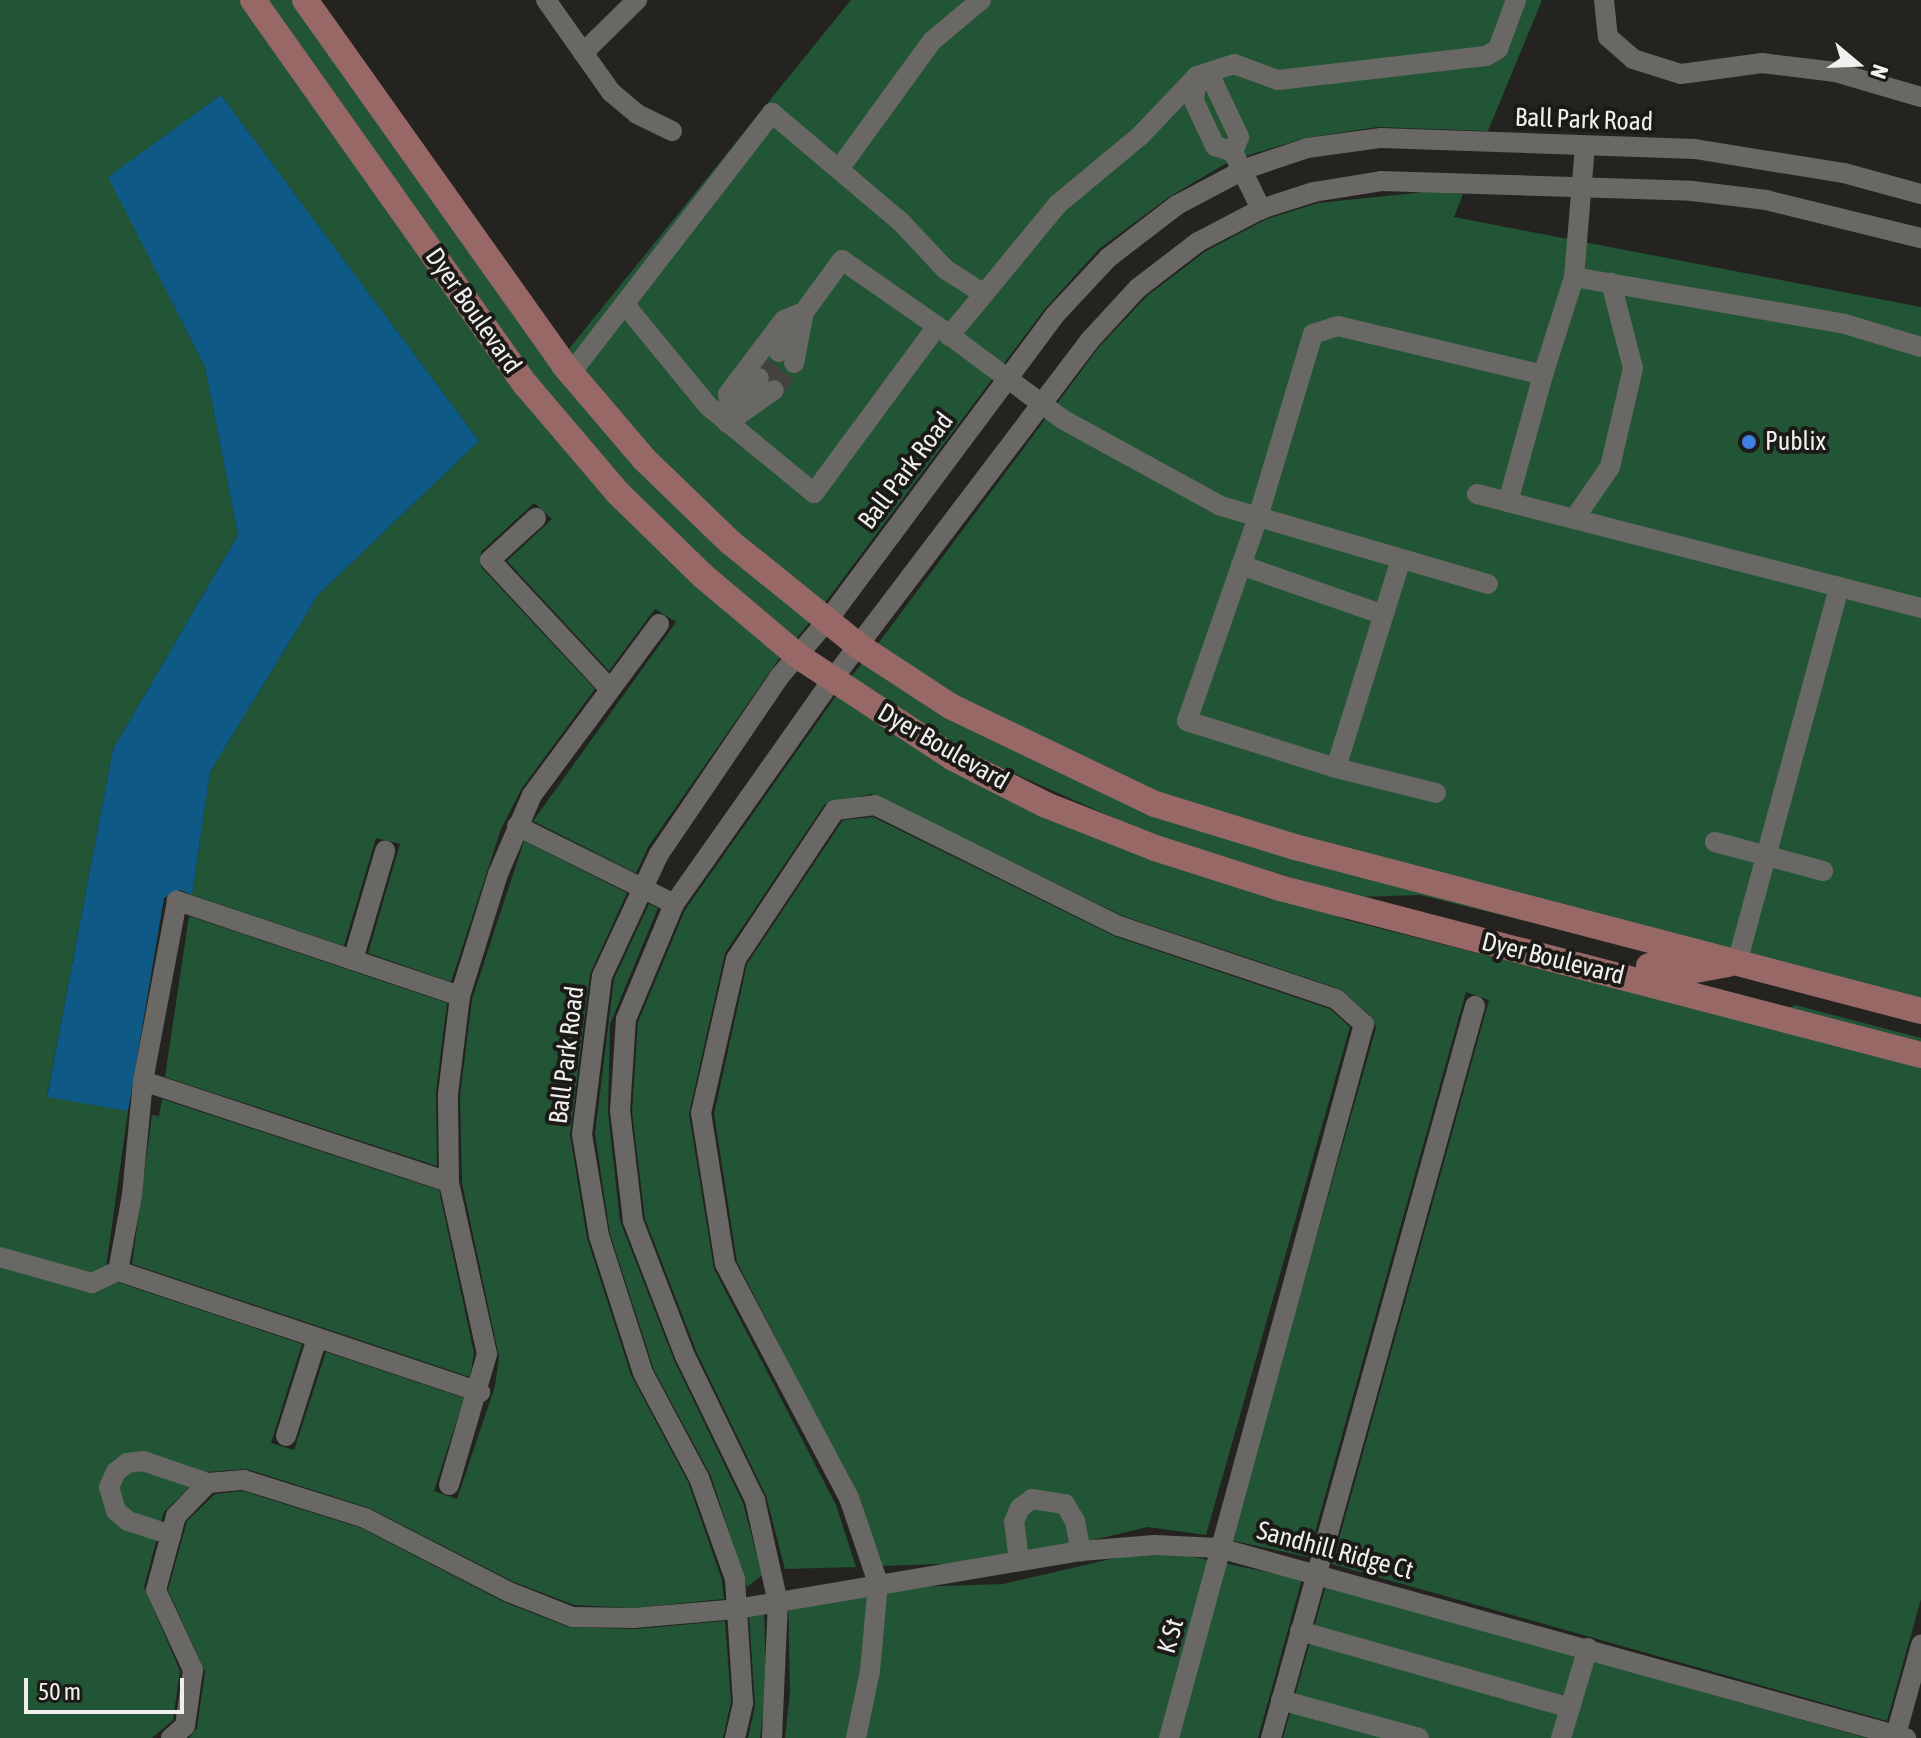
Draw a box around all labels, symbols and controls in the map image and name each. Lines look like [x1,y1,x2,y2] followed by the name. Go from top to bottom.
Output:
[1817,24,1897,104] north arrow
[1865,61,1894,82] text: N
[1514,102,1654,138] street label: Ball Park Road
[418,242,528,380] street label: Dyer Boulevard
[852,406,960,536] street label: Ball Park Road
[1765,426,1826,458] place label: Publix
[1740,433,1758,451] marker: Publix
[872,697,1014,797] street label: Dyer Boulevard
[1478,926,1628,992] street label: Dyer Boulevard
[543,984,591,1126] street label: Ball Park Road
[1253,1515,1417,1587] street label: Sandhill Ridge Ct
[1151,1615,1191,1657] street label: K St
[28,1662,188,1712] scale bar
[38,1678,81,1705] text: 50 m

